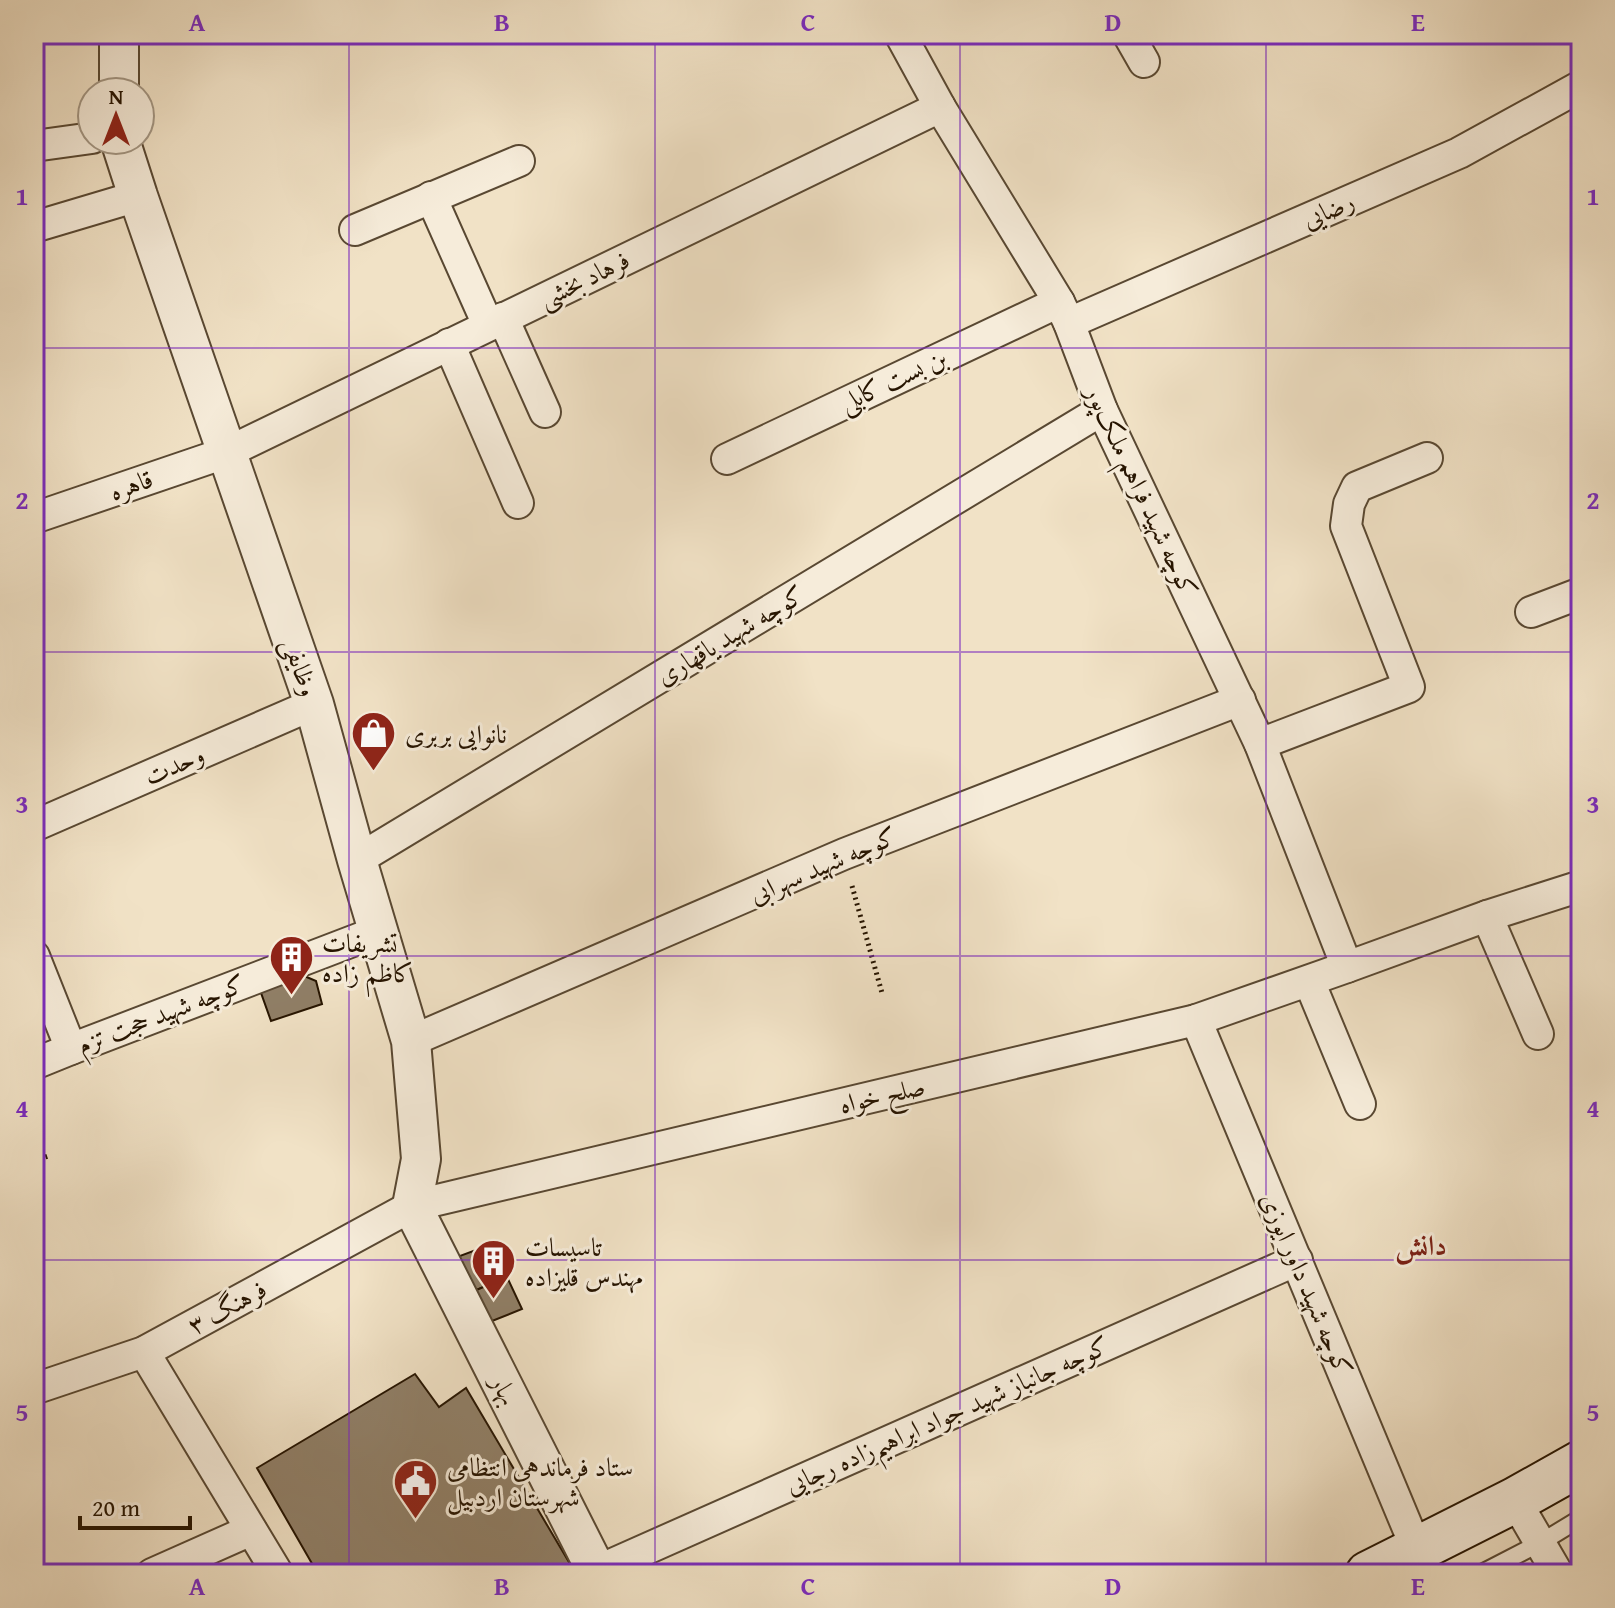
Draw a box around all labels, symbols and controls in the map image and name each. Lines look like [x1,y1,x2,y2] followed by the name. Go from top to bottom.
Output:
[189,2,206,41] text: A
[494,2,510,41] text: B
[801,2,815,41] text: C
[1105,2,1121,41] text: D
[1411,2,1425,41] text: E
[76,76,156,156] north arrow
[109,80,124,112] text: N
[15,176,29,215] text: 1
[1586,176,1600,215] text: 1
[1295,181,1360,238] street label: رضایی
[532,240,636,317] street label: فرهاد بخشی
[833,338,953,421] street label: بن بست کابلی
[1070,376,1209,606] street label: کوچه شهید فراهم ملک‌پور
[104,459,158,510] street label: قاهره
[15,480,29,519] text: 2
[1586,480,1600,519] text: 2
[648,575,812,694] street label: کوچه شهید یاقهاری
[273,632,330,701] street label: وظایفی
[350,710,398,773] shop icon: نانوایی بربری
[405,714,507,753] place label: نانوایی بربری
[137,734,210,795] street label: وحدت
[15,784,29,823] text: 3
[1586,784,1600,823] text: 3
[743,816,903,913] street label: کوچه شهید سهرابی
[322,923,413,998] place label: تشریفات کاظم زاده
[267,934,315,997] building icon: تشریفات کاظم زاده
[71,964,252,1067] street label: کوچه شهید حجت تزم
[835,1066,930,1128] street label: صلح خواه
[15,1088,29,1127] text: 4
[1586,1088,1600,1127] text: 4
[1251,1186,1364,1382] street label: کوچه شهید داور ایوزی
[1395,1224,1447,1265] district label: دانش
[525,1227,643,1296] place label: تاسیسات مهندس قلیزاده
[470,1238,518,1301] building icon: تاسیسات مهندس قلیزاده
[180,1269,273,1344] street label: فرهنگ ۳
[778,1325,1118,1510] street label: کوچه جانباز شهید جواد ابراهیم‌زاده رجایی
[480,1365,530,1412] street label: بهار
[15,1392,29,1431] text: 5
[1586,1392,1600,1431] text: 5
[447,1447,633,1516] place label: ستاد فرماندهی انتظامی شهرستان اردبیل
[392,1458,440,1521] public building icon: ستاد فرماندهی انتظامی شهرستان اردبیل
[80,1480,190,1530] scale bar
[92,1490,140,1525] text: 20 m
[189,1566,206,1605] text: A
[494,1566,510,1605] text: B
[801,1566,815,1605] text: C
[1105,1566,1121,1605] text: D
[1411,1566,1425,1605] text: E

